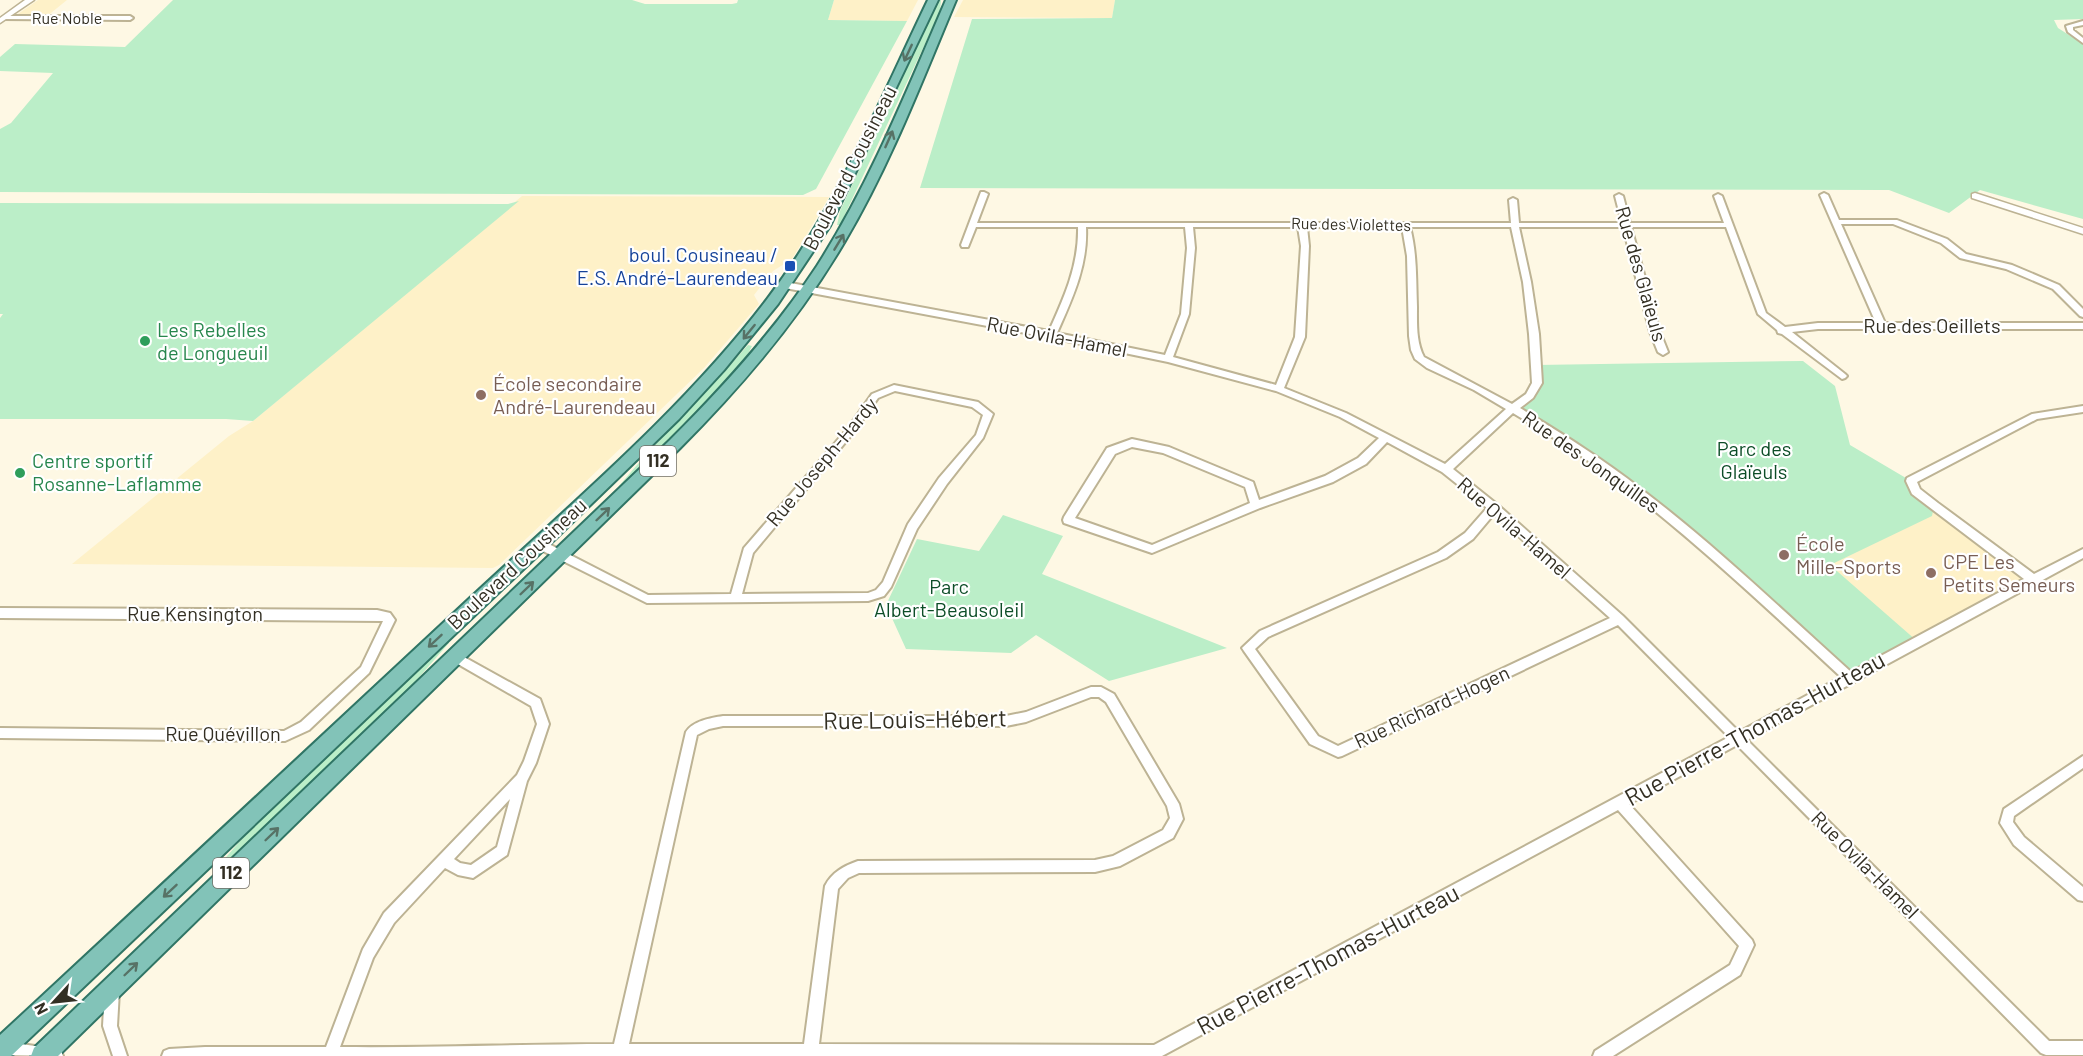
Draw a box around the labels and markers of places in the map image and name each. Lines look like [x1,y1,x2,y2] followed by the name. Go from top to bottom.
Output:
[577,242,778,289] place label: boul. Cousineau / E.S. André-Laurendeau
[783,259,797,273] marker: boul. Cousineau / E.S. André-Laurendeau
[157,317,268,364] place label: Les Rebelles de Longueuil
[138,334,152,348] marker: Les Rebelles de Longueuil
[493,371,656,418] place label: École secondaire André-Laurendeau
[474,388,488,402] marker: École secondaire André-Laurendeau
[32,448,202,495] place label: Centre sportif Rosanne-Laflamme
[13,466,27,480] marker: Centre sportif Rosanne-Laflamme
[1796,531,1901,578] place label: École Mille-Sports
[1777,548,1791,562] marker: École Mille-Sports
[1943,549,2075,596] place label: CPE Les Petits Semeurs
[1924,566,1938,580] marker: CPE Les Petits Semeurs

